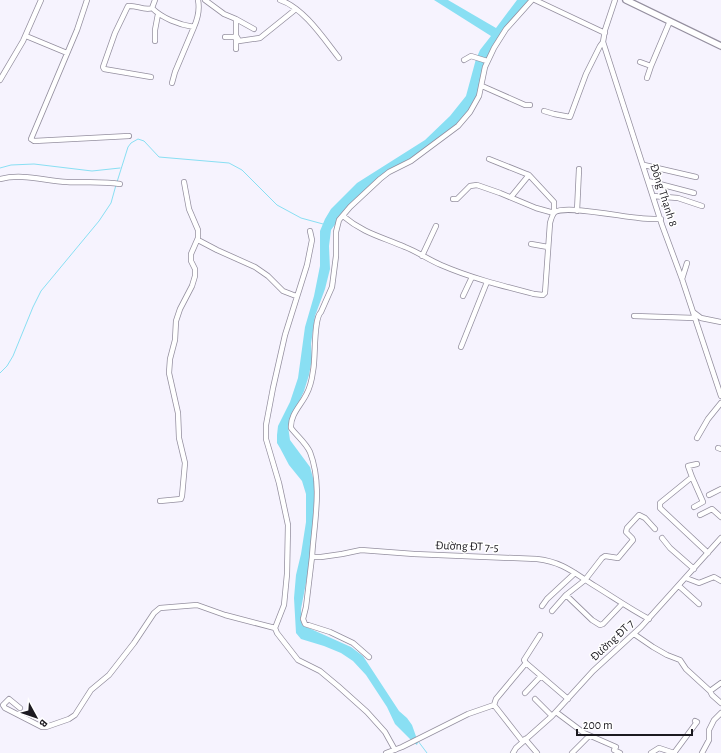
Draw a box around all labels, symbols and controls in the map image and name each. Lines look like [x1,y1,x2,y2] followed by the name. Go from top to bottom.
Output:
[648,162,680,228] street label: Đông Thạnh 8
[435,539,499,553] street label: Đường ĐT 7-5
[588,617,636,663] street label: Đường ĐT 7
[16,697,56,737] north arrow
[577,711,692,737] scale bar
[37,717,50,730] text: B
[583,719,613,731] text: 200 m

